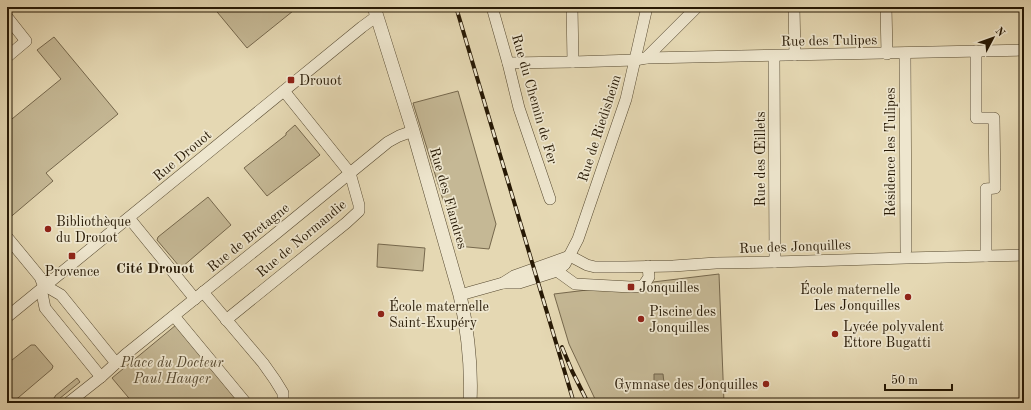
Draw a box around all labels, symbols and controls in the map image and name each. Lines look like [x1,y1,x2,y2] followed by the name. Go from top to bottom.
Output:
[973,18,1013,58] north arrow
[993,26,1007,40] text: N
[509,33,559,166] street label: Rue du Chemin de Fer
[781,33,877,49] street label: Rue des Tulipes
[576,73,624,184] street label: Rue de Riedisheim
[299,74,342,88] place label: Drouot
[286,75,296,85] marker: Drouot
[884,87,898,217] street label: Résidence les Tulipes
[754,111,768,207] street label: Rue des Œillets
[151,128,214,184] street label: Rue Drouot
[427,146,469,251] street label: Rue des Flandres
[254,197,349,280] street label: Rue de Normandie
[205,201,292,275] street label: Rue de Bretagne
[56,215,131,245] place label: Bibliothèque du Drouot
[43,224,53,234] marker: Bibliothèque du Drouot
[739,238,851,256] street label: Rue des Jonquilles
[67,251,77,261] marker: Provence
[116,262,195,277] district label: Cité Drouot
[45,265,99,279] place label: Provence
[800,280,900,313] place label: École maternelle Les Jonquilles
[639,281,699,295] place label: Jonquilles
[626,282,636,292] marker: Jonquilles
[903,292,913,302] marker: École maternelle Les Jonquilles
[389,297,489,330] place label: École maternelle Saint-Exupéry
[649,305,716,335] place label: Piscine des Jonquilles
[376,309,386,319] marker: École maternelle Saint-Exupéry
[636,314,646,324] marker: Piscine des Jonquilles
[843,320,944,350] place label: Lycée polyvalent Ettore Bugatti
[830,329,840,339] marker: Lycée polyvalent Ettore Bugatti
[120,356,224,387] park label: Place du Docteur Paul Hauger
[885,366,952,392] scale bar
[891,374,918,387] text: 50 m
[614,378,758,392] place label: Gymnase des Jonquilles
[761,379,771,389] marker: Gymnase des Jonquilles

